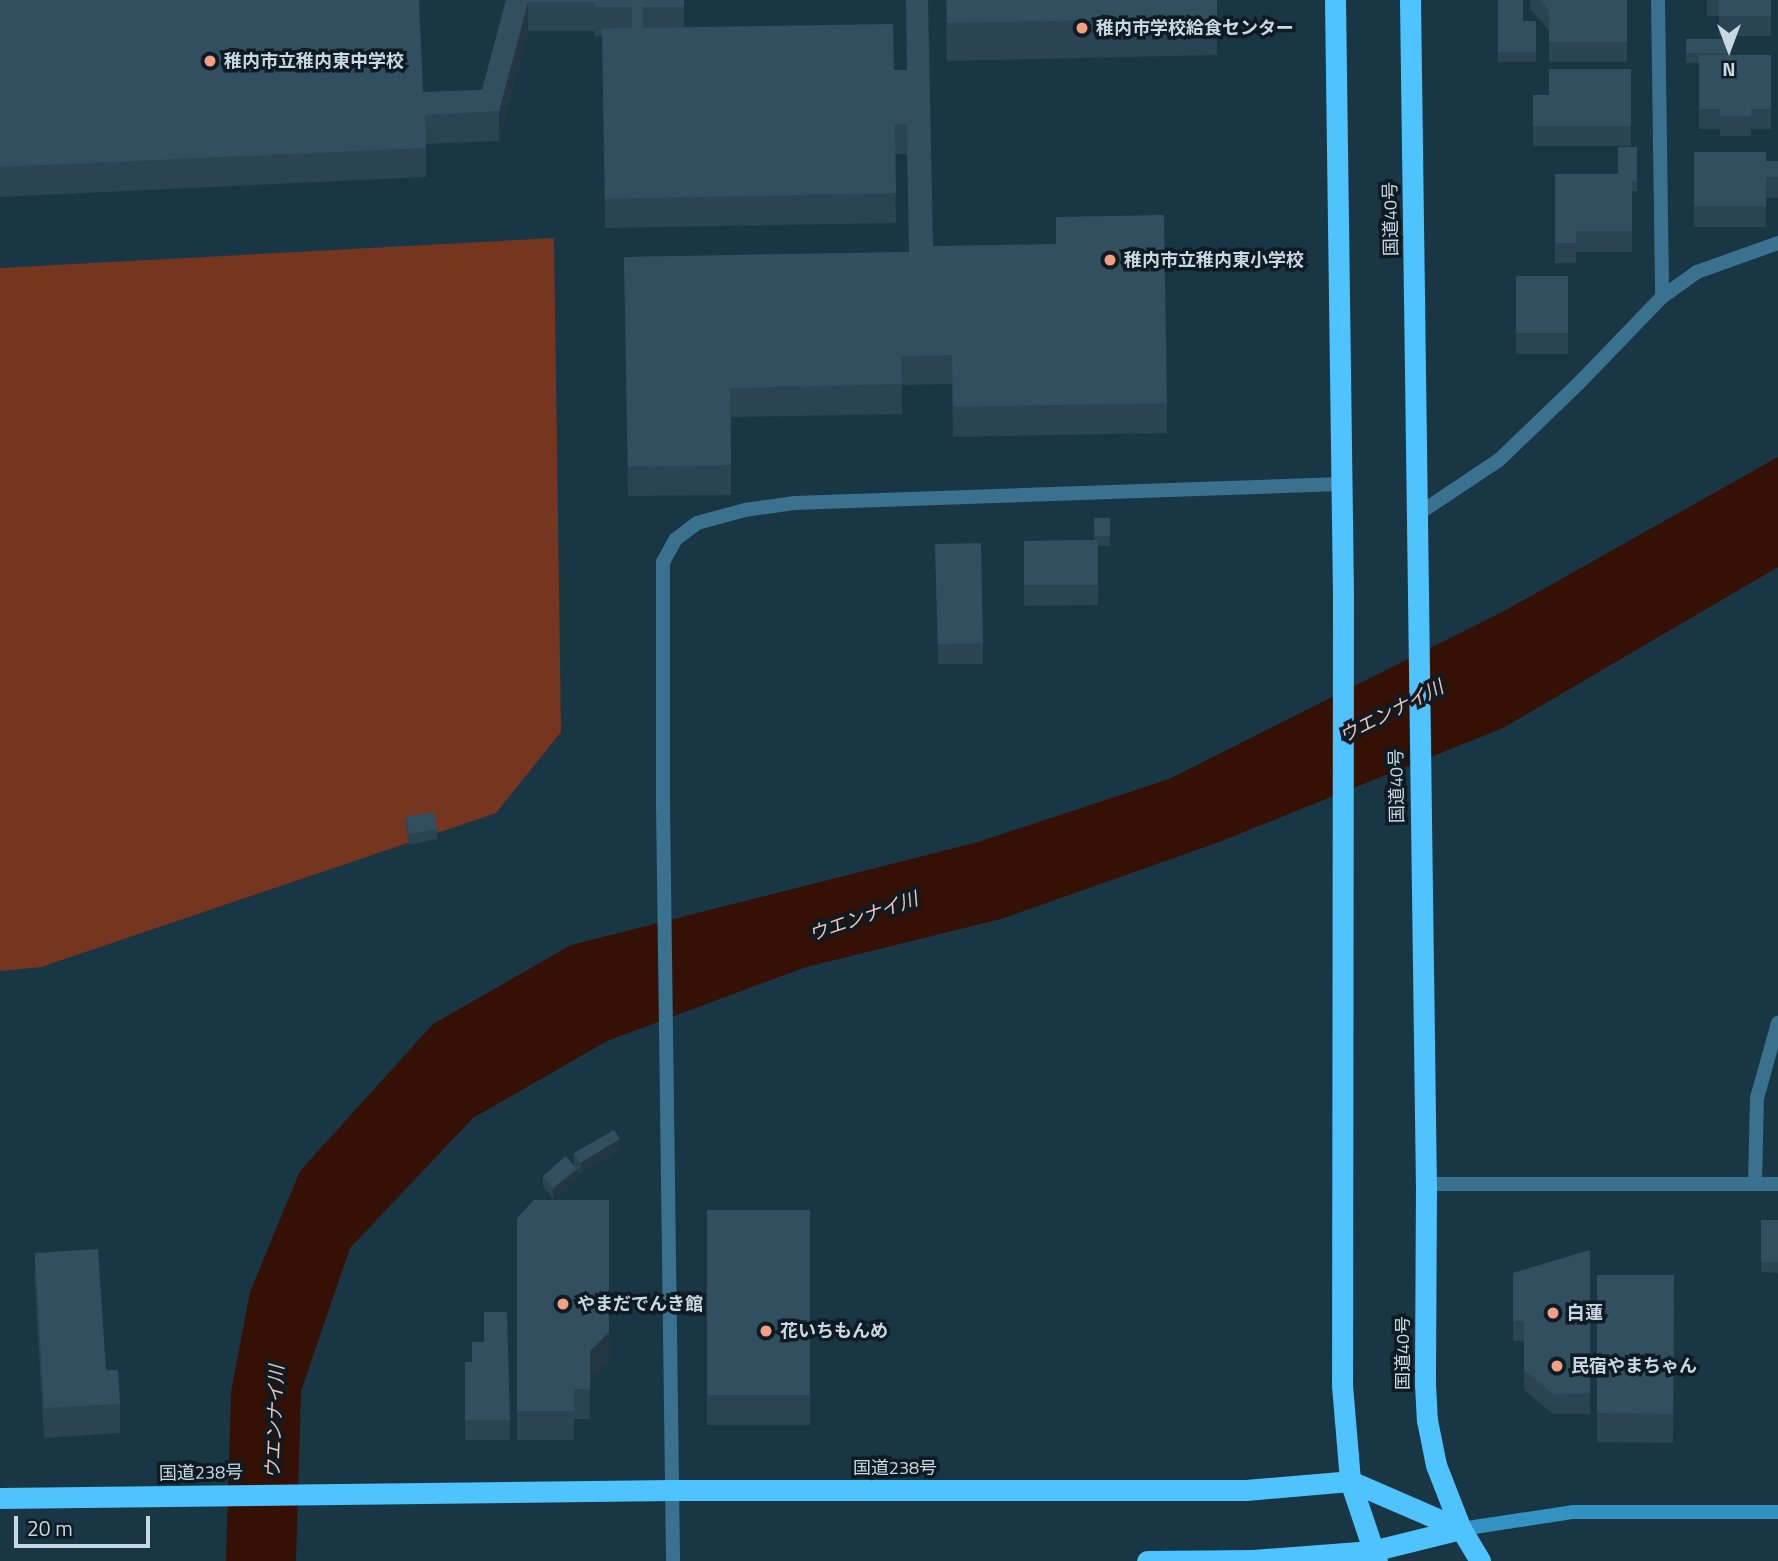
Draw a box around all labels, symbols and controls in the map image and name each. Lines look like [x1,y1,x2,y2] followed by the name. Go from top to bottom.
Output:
[1694,14,1764,84] north arrow
[1096,17,1294,39] place label: 稚内市学校給食センター
[1074,20,1090,36] marker: 稚内市学校給食センター
[224,50,404,72] place label: 稚内市立稚内東中学校
[202,53,218,69] marker: 稚内市立稚内東中学校
[1722,56,1736,85] text: N
[1380,182,1402,256] street label: 国道40号
[1124,249,1304,271] place label: 稚内市立稚内東小学校
[1102,252,1118,268] marker: 稚内市立稚内東小学校
[1335,675,1447,747] water label: ウエンナイ川
[1386,749,1408,823] street label: 国道40号
[805,887,921,945] water label: ウエンナイ川
[577,1293,703,1315] place label: やまだでんき館
[555,1296,571,1312] marker: やまだでんき館
[1567,1302,1603,1324] place label: 白蓮
[1545,1305,1561,1321] marker: 白蓮
[1392,1316,1414,1390] street label: 国道40号
[780,1320,888,1342] place label: 花いちもんめ
[758,1323,774,1339] marker: 花いちもんめ
[1571,1355,1697,1377] place label: 民宿やまちゃん
[1549,1358,1565,1374] marker: 民宿やまちゃん
[261,1365,287,1479] water label: ウエンナイ川
[853,1457,937,1479] street label: 国道238号
[159,1461,243,1485] street label: 国道238号
[18,1502,154,1546] scale bar
[27,1512,73,1544] text: 20 m

